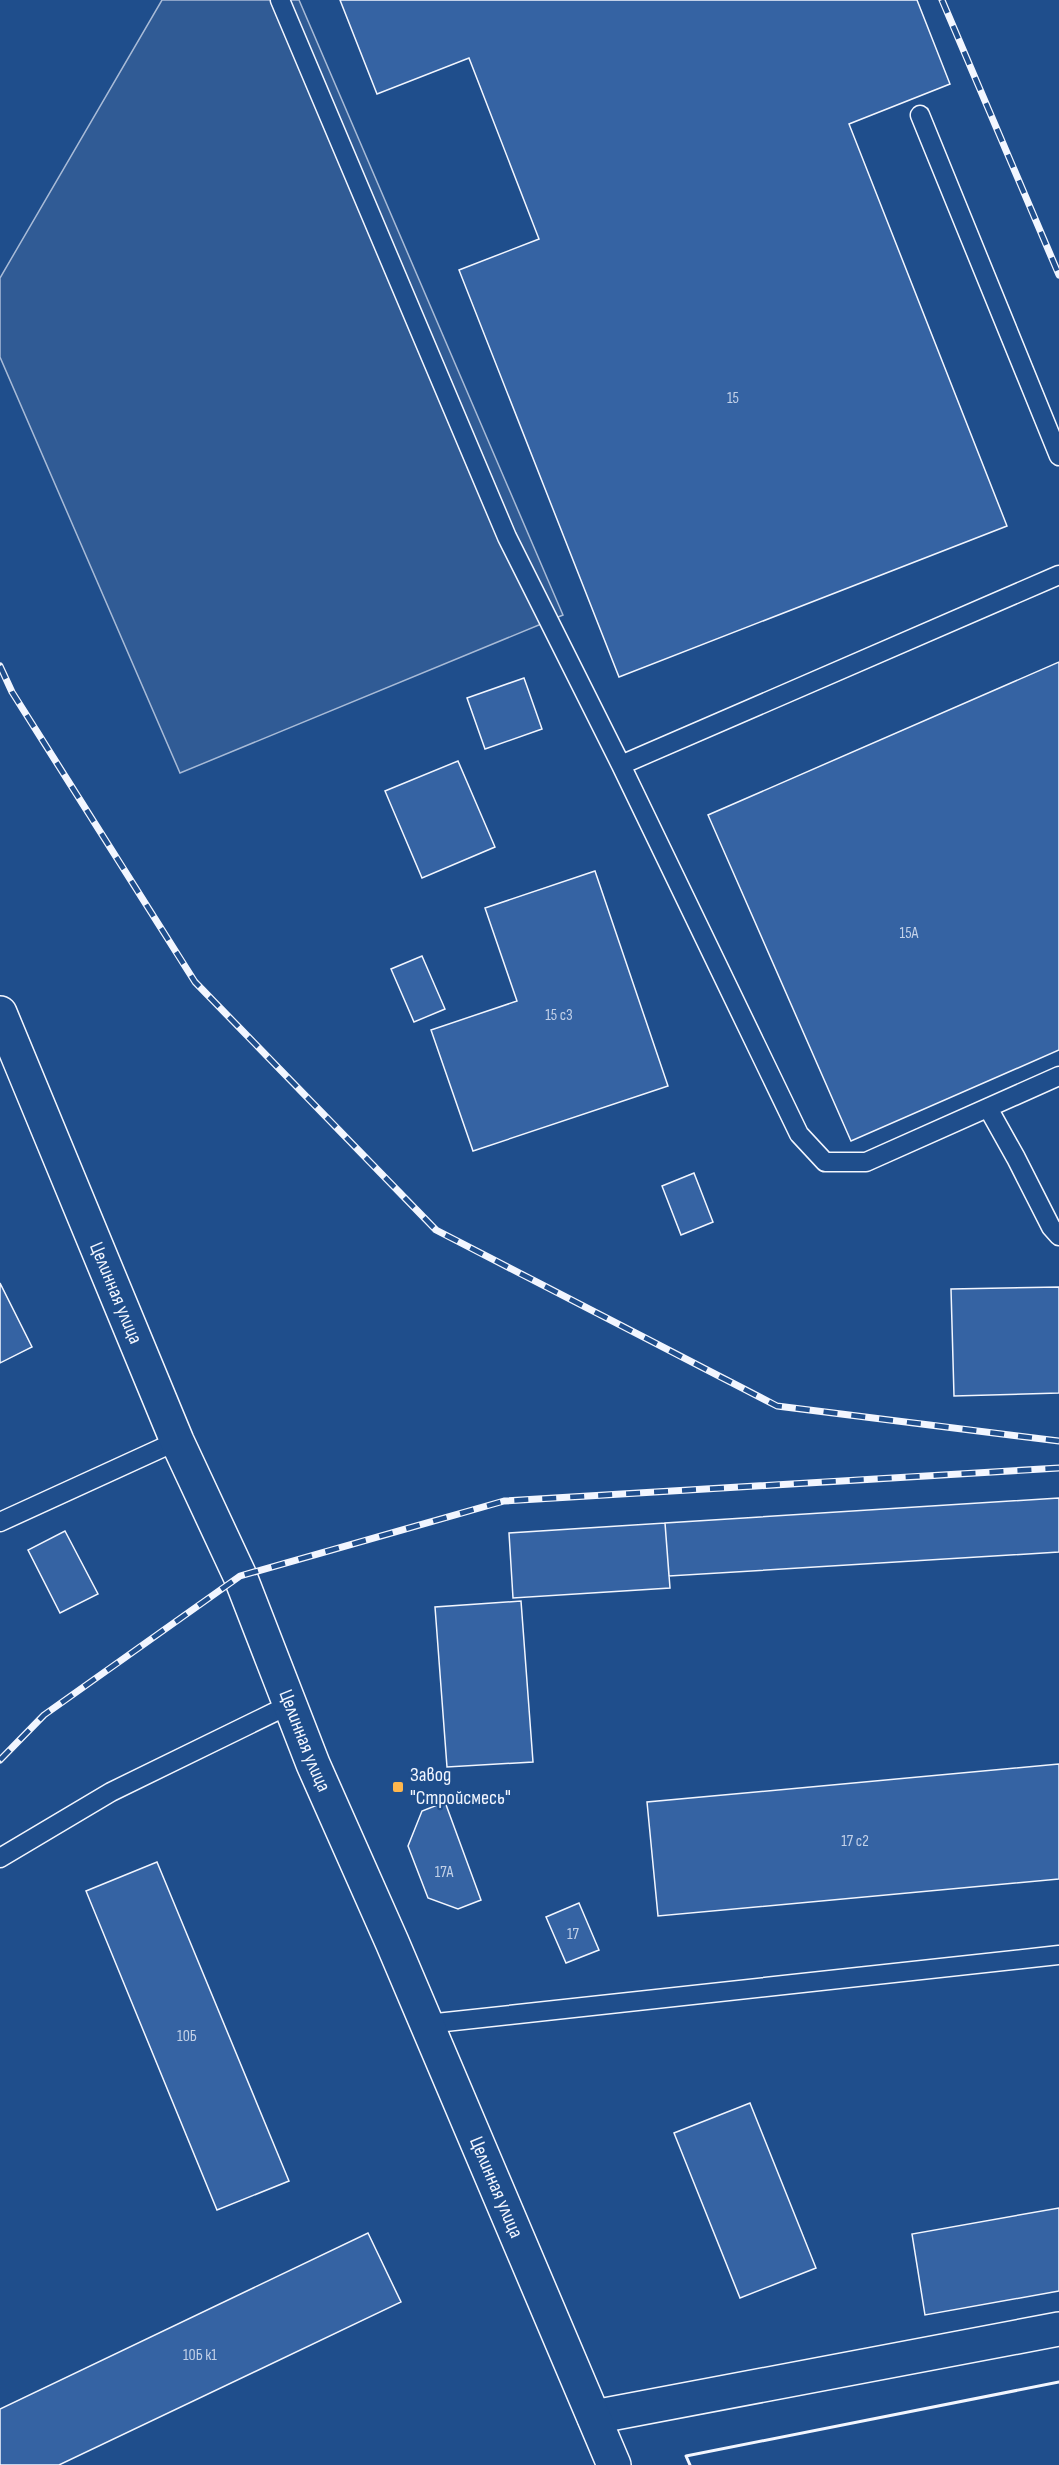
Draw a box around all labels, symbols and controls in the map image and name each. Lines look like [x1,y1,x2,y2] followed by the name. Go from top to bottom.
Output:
[727,389,739,408] house number: 15
[900,924,919,943] house number: 15А
[545,1006,573,1025] house number: 15 с3
[84,1239,148,1347] street label: Целинная улица
[273,1686,336,1796] street label: Целинная улица
[410,1763,511,1810] place label: Завод "Стройсмесь"
[391,1780,405,1794] marker: Завод "Стройсмесь"
[841,1832,869,1851] house number: 17 с2
[435,1863,453,1882] house number: 17А
[567,1925,580,1944] house number: 17
[177,2027,197,2046] house number: 10Б
[464,2133,528,2242] street label: Целинная улица
[183,2346,217,2365] house number: 10Б к1

